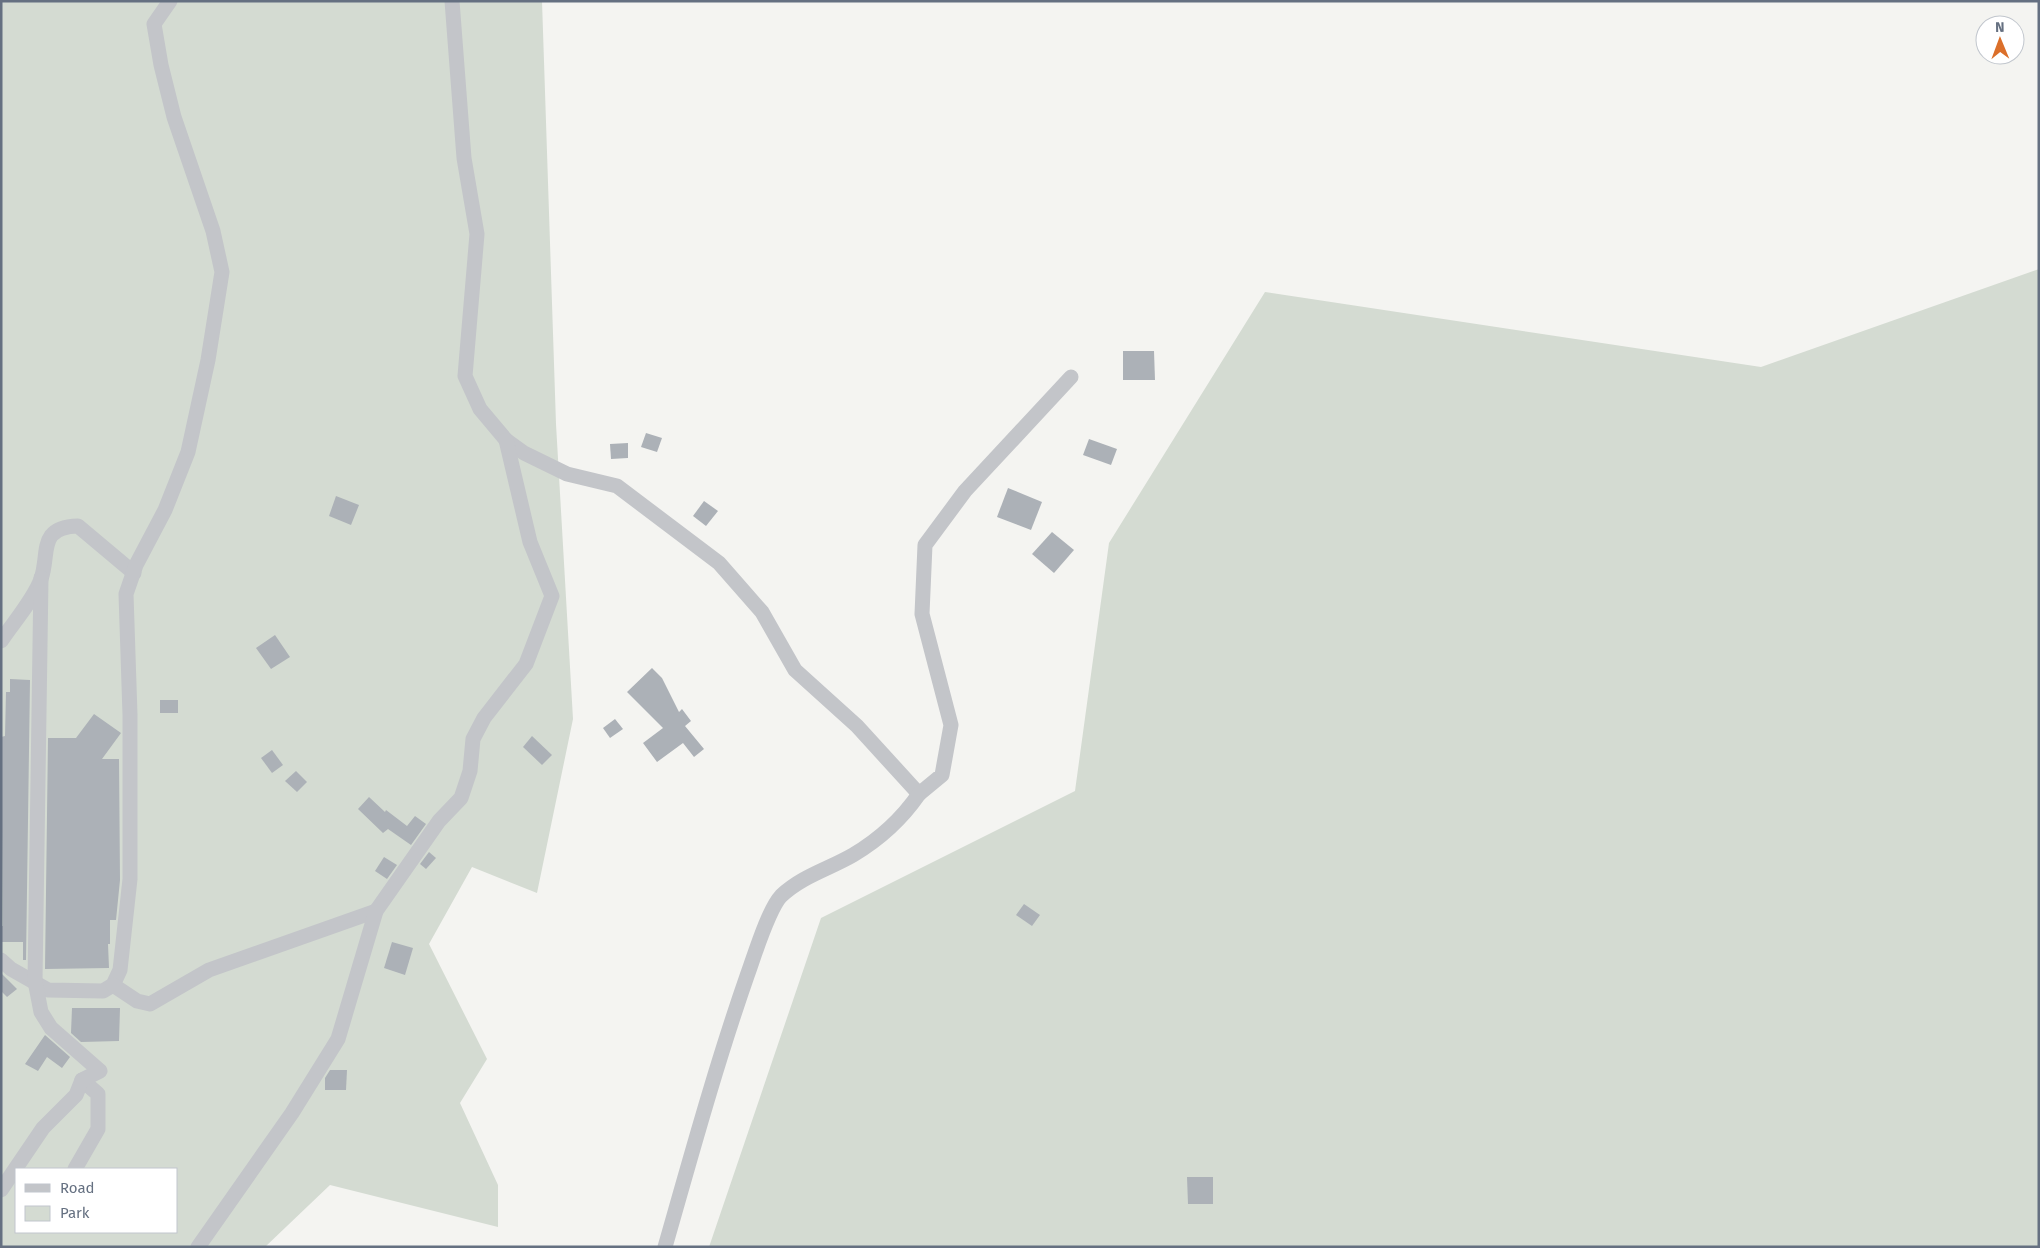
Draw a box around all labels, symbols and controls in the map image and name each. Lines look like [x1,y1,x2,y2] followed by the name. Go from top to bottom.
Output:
[1975,15,2025,65] north arrow
[1995,19,2005,36] text: N
[15,1168,178,1233] legend
[60,1179,95,1197] text: Road
[60,1204,90,1222] text: Park

